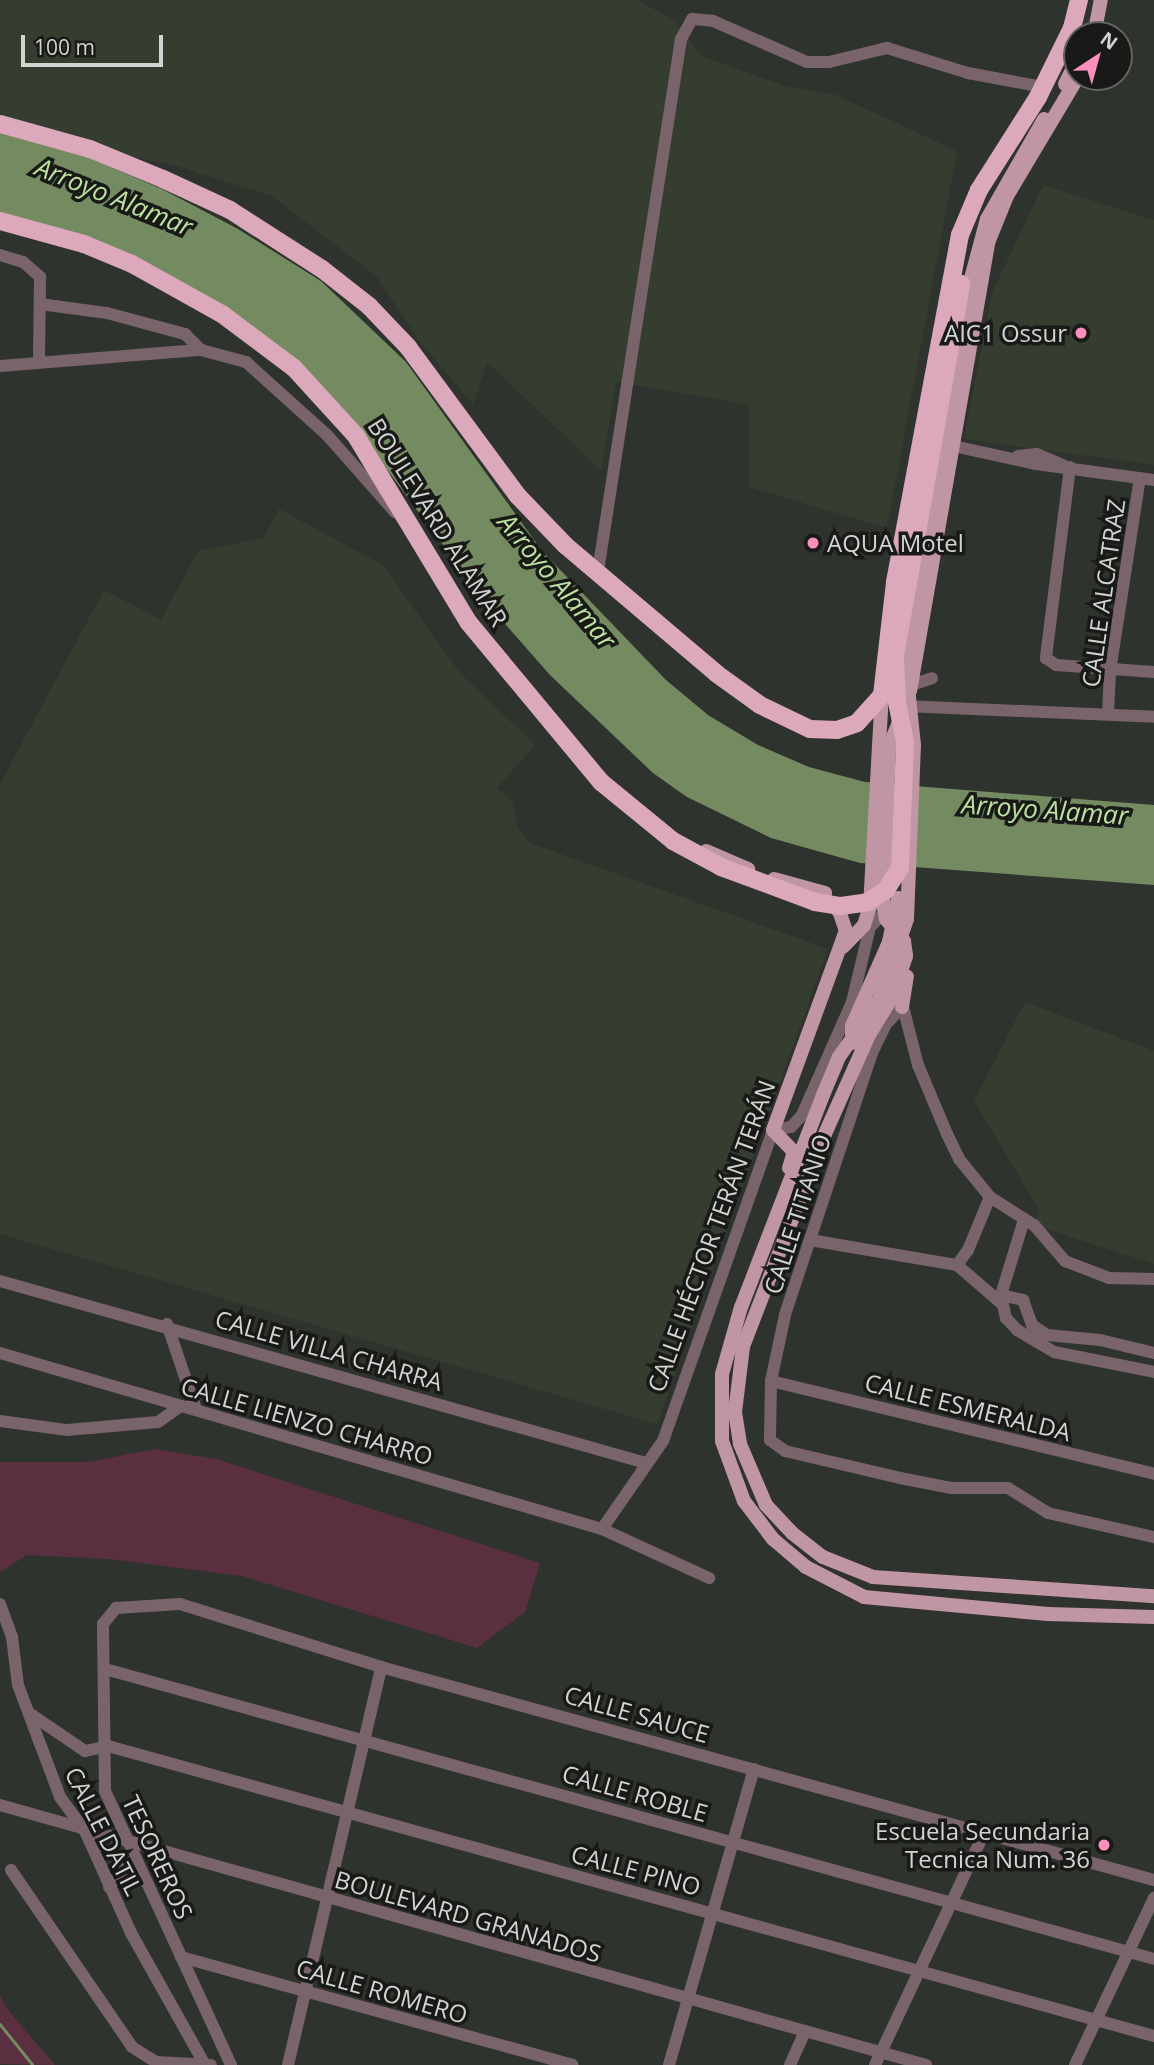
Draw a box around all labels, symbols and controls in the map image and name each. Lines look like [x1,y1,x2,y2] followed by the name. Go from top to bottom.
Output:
[24,21,166,65] scale bar
[1063,21,1133,91] north arrow
[1095,26,1123,56] text: N
[34,33,95,61] text: 100 m
[31,151,197,243] water label: Arroyo Alamar
[944,319,1067,347] place label: AIC1 Ossur
[1073,325,1089,341] marker: AIC1 Ossur
[362,413,514,631] street label: BOULEVARD ALAMAR
[1076,497,1130,689] street label: CALLE ALCATRAZ
[492,507,622,655] water label: Arroyo Alamar
[827,529,964,557] place label: AQUA Motel
[805,535,821,551] marker: AQUA Motel
[961,789,1129,831] water label: Arroyo Alamar
[641,1076,781,1396] street label: CALLE HÉCTOR TERÁN TERÁN
[758,1130,836,1298] street label: CALLE TITANIO
[212,1304,446,1396] street label: CALLE VILLA CHARRA
[862,1367,1074,1447] street label: CALLE ESMERALDA
[178,1371,436,1471] street label: CALLE LIENZO CHARRO
[561,1680,713,1748] street label: CALLE SAUCE
[559,1759,711,1827] street label: CALLE ROBLE
[59,1762,149,1900] street label: CALLE DATIL
[117,1791,199,1923] street label: TESOREROS
[875,1817,1090,1873] place label: Escuela Secundaria Tecnica Num. 36
[1096,1837,1112,1853] marker: Escuela Secundaria Tecnica Num. 36
[568,1839,704,1901] street label: CALLE PINO
[332,1864,604,1968] street label: BOULEVARD GRANADOS
[293,1953,471,2029] street label: CALLE ROMERO

